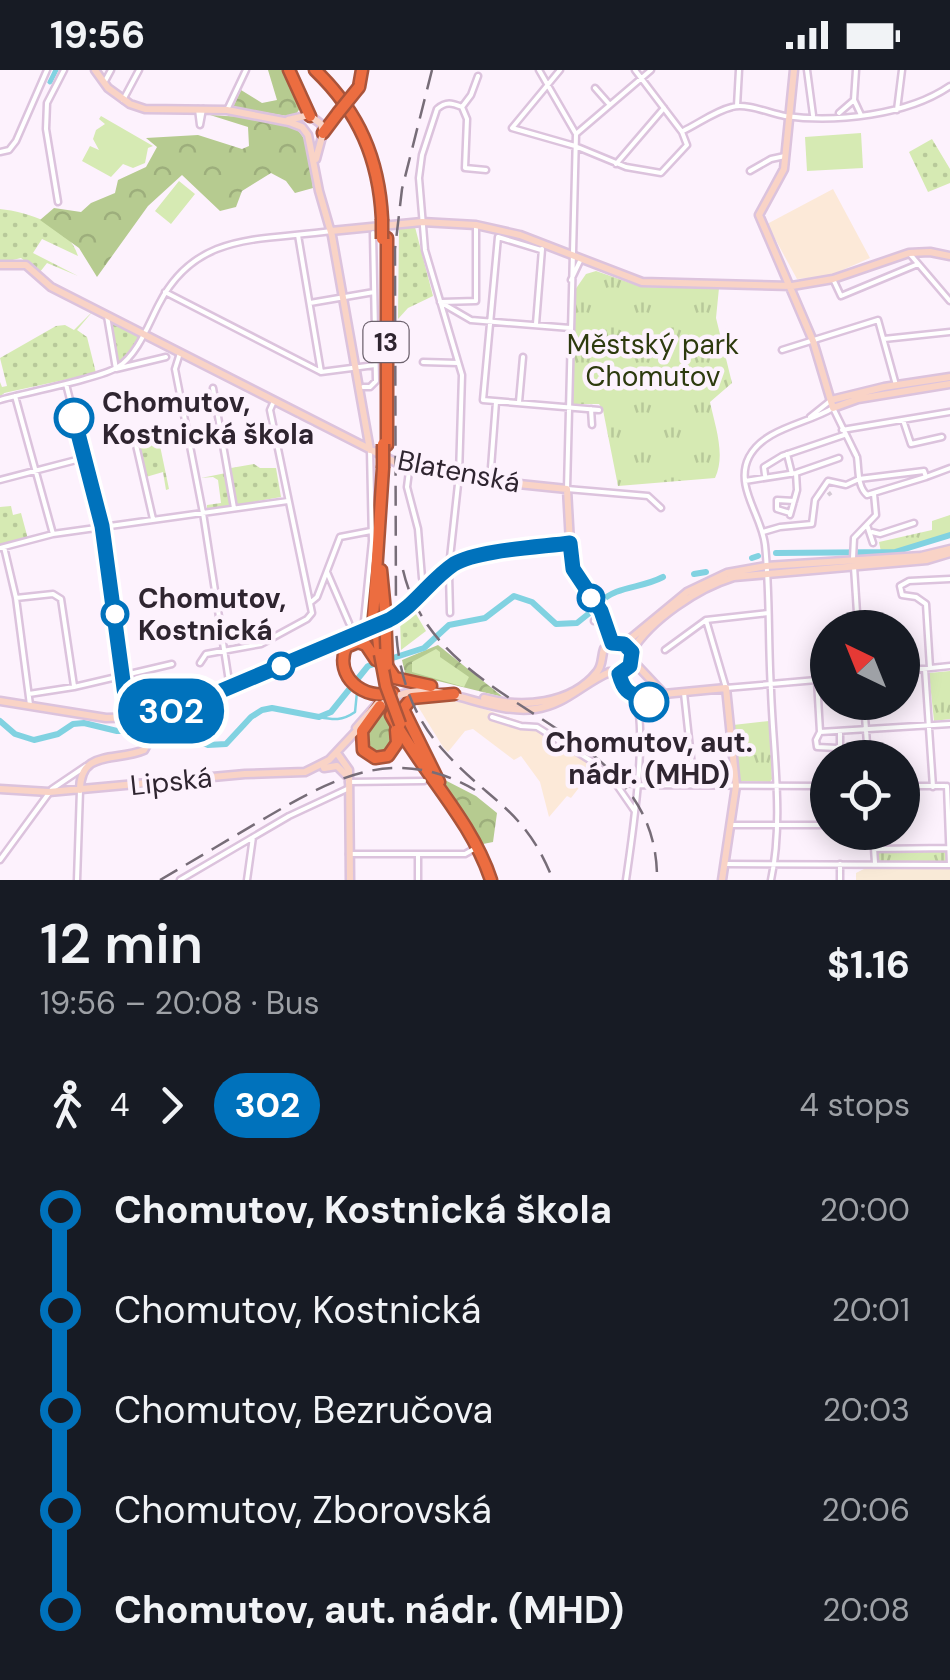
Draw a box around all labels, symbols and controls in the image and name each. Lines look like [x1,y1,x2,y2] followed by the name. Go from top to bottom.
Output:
[50,10,145,60] text: 19:56
[364,322,408,362] road number: 13
[567,326,739,395] park label: Městský park Chomutov
[102,384,314,453] place label: Chomutov, Kostnická škola
[55,399,93,437] marker: Chomutov, Kostnická škola
[395,442,523,501] street label: Blatenská
[138,580,286,649] place label: Chomutov, Kostnická
[578,585,604,611] unlabelled marker
[102,601,128,627] marker: Chomutov, Kostnická
[810,610,920,720] north arrow
[810,610,920,850] map controls
[268,653,294,679] unlabelled marker
[114,678,228,744] line badge: 302
[630,683,668,721] marker: Chomutov, aut. nádr. (MHD)
[138,688,204,734] text: 302
[545,724,753,793] place label: Chomutov, aut. nádr. (MHD)
[810,740,920,850] button: locate
[128,759,214,804] street label: Lipská
[40,908,203,980] text: 12 min
[827,940,910,990] text: $1.16
[40,982,319,1024] text: 19:56 – 20:08 · Bus
[40,1078,95,1133] icon: walk
[144,1078,199,1133] icon: forward
[234,1082,300,1128] text: 302
[110,1084,129,1126] text: 4
[800,1084,910,1126] text: 4 stops
[114,1185,612,1235] text: Chomutov, Kostnická škola
[820,1189,910,1231] text: 20:00
[114,1285,481,1335] text: Chomutov, Kostnická
[832,1289,910,1331] text: 20:01
[114,1385,493,1435] text: Chomutov, Bezručova
[823,1389,910,1431] text: 20:03
[114,1485,492,1535] text: Chomutov, Zborovská
[822,1489,910,1531] text: 20:06
[114,1585,624,1635] text: Chomutov, aut. nádr. (MHD)
[822,1589,910,1631] text: 20:08

